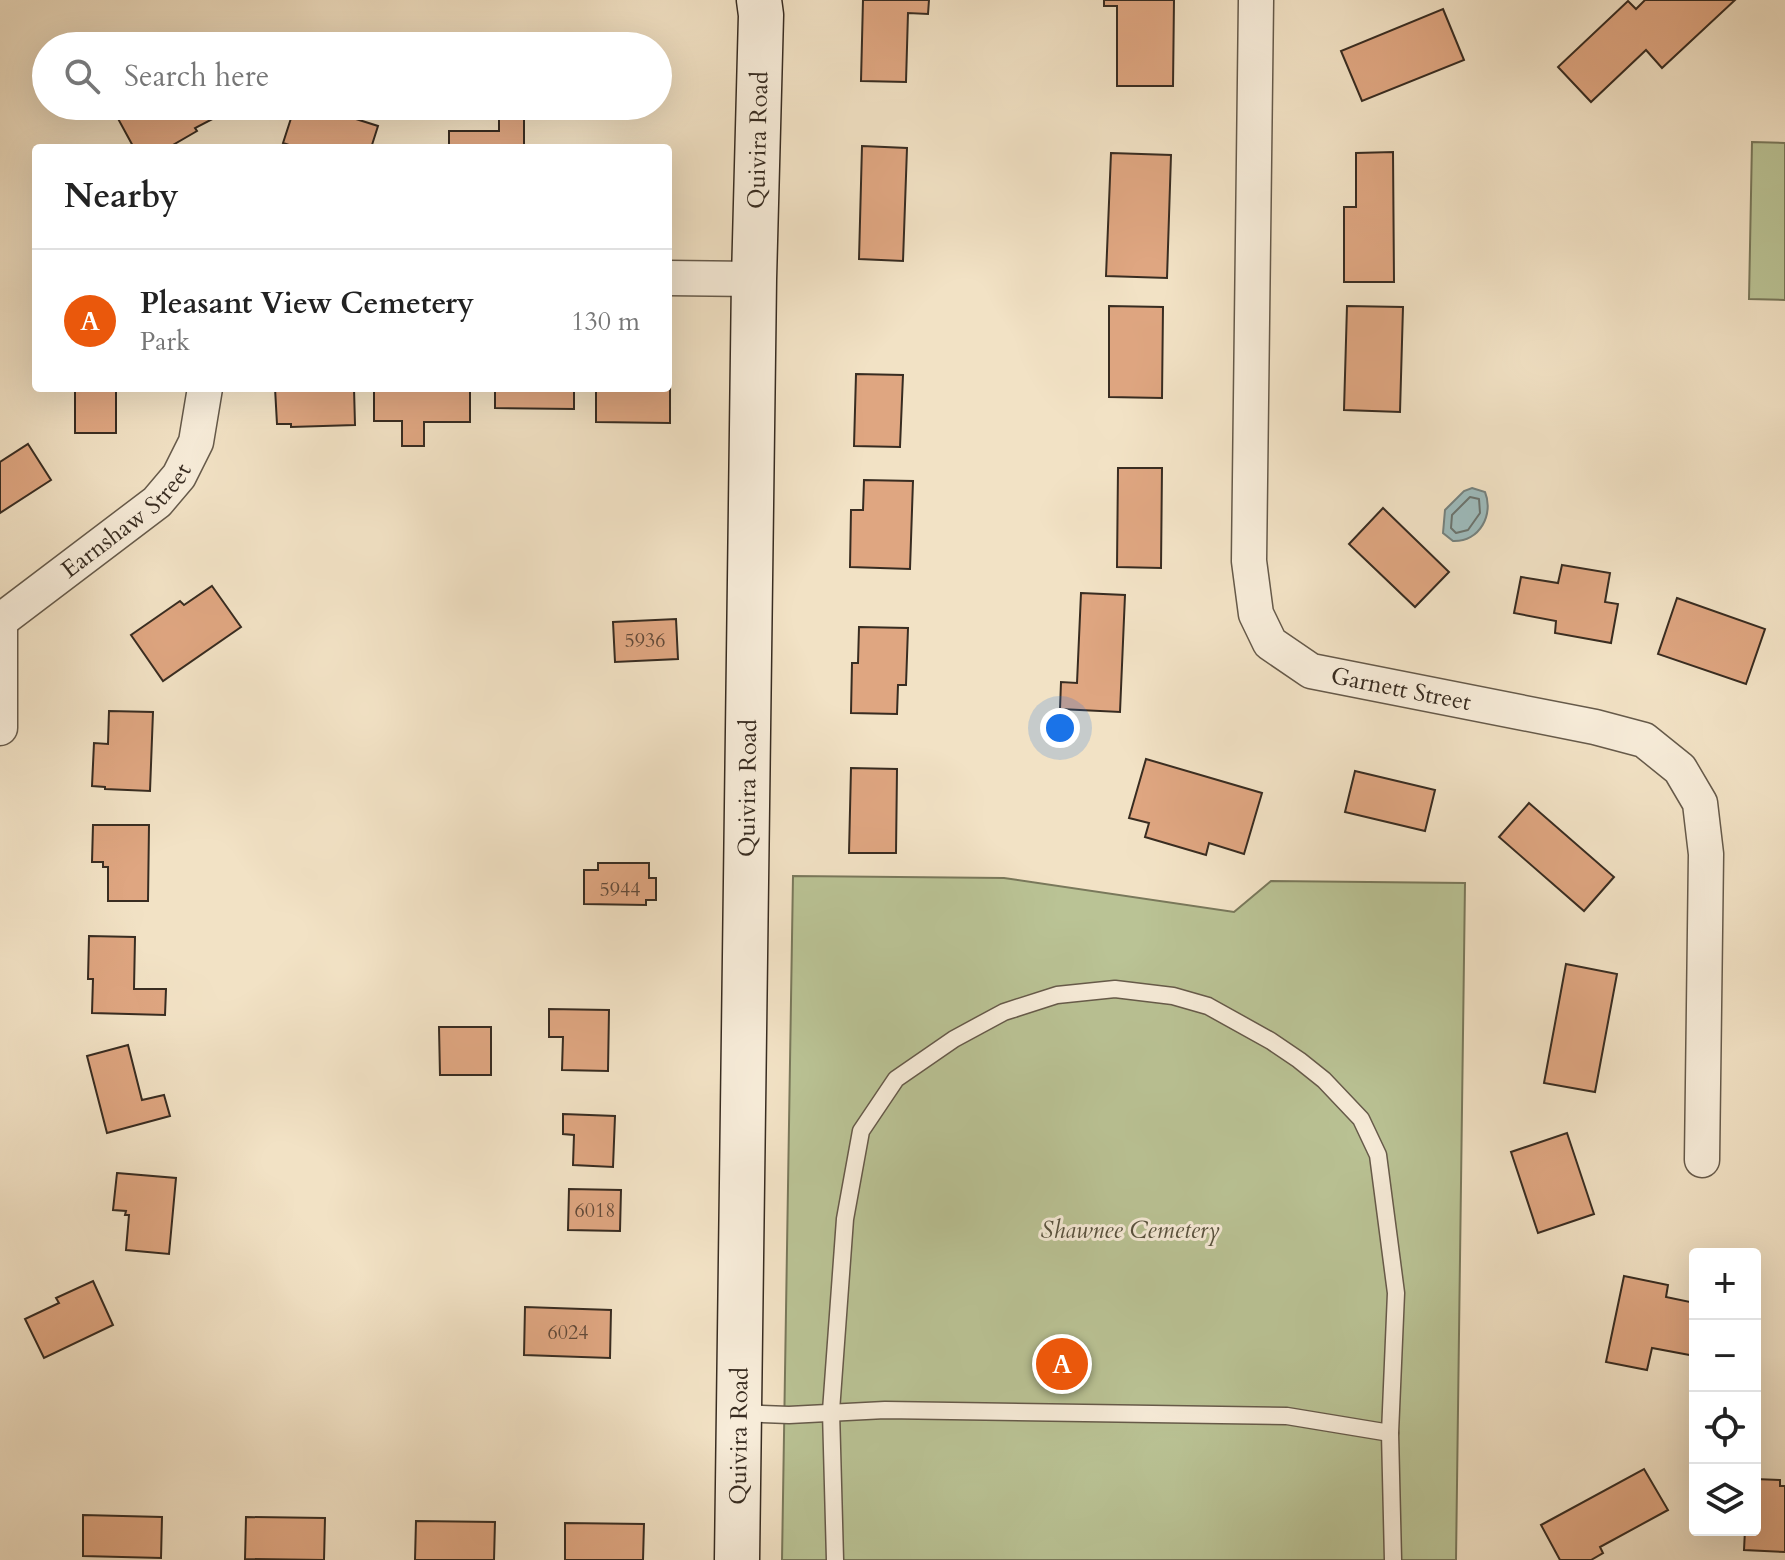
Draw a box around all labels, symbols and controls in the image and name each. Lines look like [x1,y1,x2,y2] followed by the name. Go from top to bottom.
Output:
[32,32,672,120] search box
[60,54,104,98] icon: search
[124,56,269,97] text: Search here
[739,71,776,210] street label: Quivira Road
[64,173,179,219] text: Nearby
[140,283,474,324] text: Pleasant View Cemetery
[80,304,100,339] text: A
[571,304,640,339] text: 130 m
[140,324,190,359] text: Park
[54,457,199,585] street label: Earnshaw Street
[625,627,665,654] house number: 5936
[1328,659,1474,719] street label: Garnett Street
[1040,708,1080,748] your location
[730,719,765,857] street label: Quivira Road
[600,876,640,903] house number: 5944
[575,1197,615,1224] house number: 6018
[1040,1214,1220,1247] park label: Shawnee Cemetery
[1689,1248,1761,1536] map controls
[1689,1248,1761,1320] button: +
[548,1319,588,1346] house number: 6024
[1689,1320,1761,1392] button: −
[1036,1334,1088,1394] pin: A
[721,1367,756,1505] street label: Quivira Road
[1689,1392,1761,1464] button: locate
[1689,1464,1761,1536] button: layers

